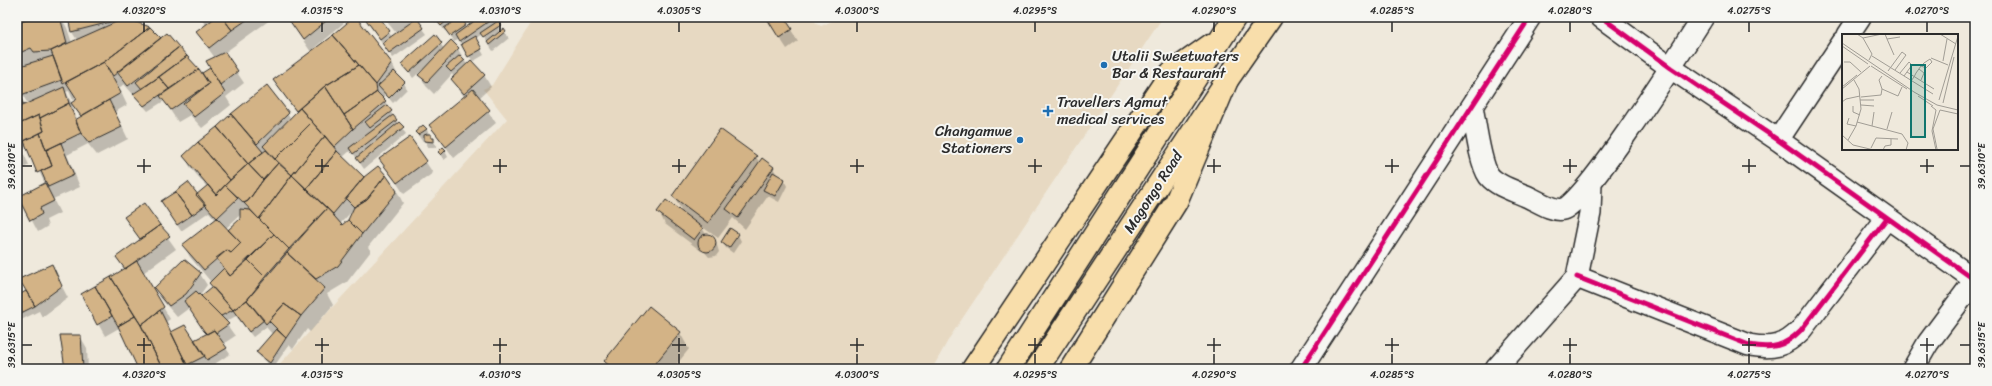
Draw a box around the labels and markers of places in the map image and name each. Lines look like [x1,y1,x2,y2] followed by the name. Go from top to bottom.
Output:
[1112,43,1239,86] place label: Utalii Sweetwaters Bar & Restaurant
[1099,60,1109,70] marker: Utalii Sweetwaters Bar & Restaurant
[1057,89,1168,132] place label: Travellers Agmut medical services
[1042,105,1054,117] marker: Travellers Agmut medical services
[935,118,1012,161] place label: Changamwe Stationers
[1015,135,1025,145] marker: Changamwe Stationers

